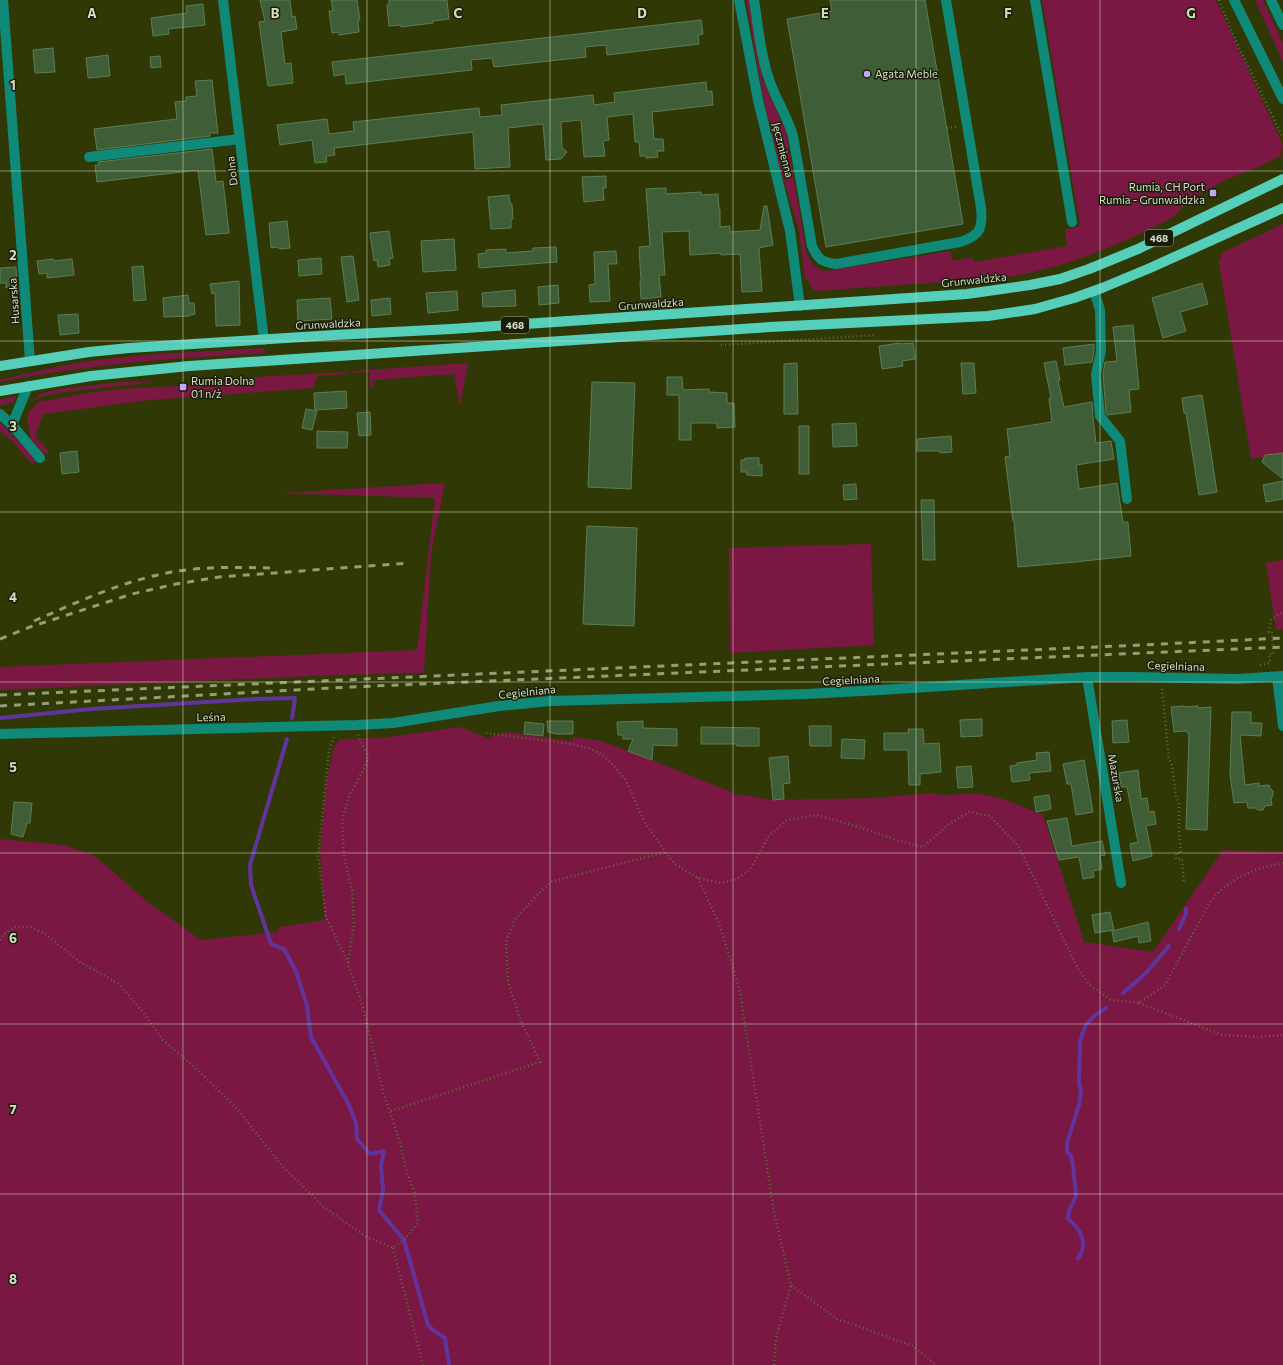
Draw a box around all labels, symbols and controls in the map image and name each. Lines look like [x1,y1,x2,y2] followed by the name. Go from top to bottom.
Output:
[87,5,97,21] text: A
[271,5,280,21] text: B
[454,5,463,21] text: C
[637,5,647,21] text: D
[821,5,829,21] text: E
[1004,5,1012,21] text: F
[1186,5,1196,21] text: G
[875,67,938,80] place label: Agata Meble
[862,69,872,79] marker: Agata Meble
[10,77,16,93] text: 1
[769,121,797,179] street label: Jęczmienna
[223,156,240,187] street label: Dolna
[1099,180,1205,206] place label: Rumia, CH Port Rumia - Grunwaldzka
[1208,188,1218,198] marker: Rumia, CH Port Rumia - Grunwaldzka
[1145,230,1173,246] road number: 468
[9,247,17,263] text: 2
[941,270,1007,289] street label: Grunwaldzka
[5,278,22,324] street label: Husarska
[618,295,684,312] street label: Grunwaldzka
[295,315,361,332] street label: Grunwaldzka
[501,317,529,333] road number: 468
[191,374,254,400] place label: Rumia Dolna 01 n/ż
[178,382,188,392] marker: Rumia Dolna 01 n/ż
[9,418,17,434] text: 3
[9,589,17,605] text: 4
[1147,658,1205,673] street label: Cegielniana
[822,672,880,688] street label: Cegielniana
[498,682,556,701] street label: Cegielniana
[196,710,226,723] street label: Leśna
[1106,753,1127,803] street label: Mazurska
[9,759,17,775] text: 5
[9,930,17,946] text: 6
[9,1101,17,1117] text: 7
[9,1271,17,1287] text: 8

